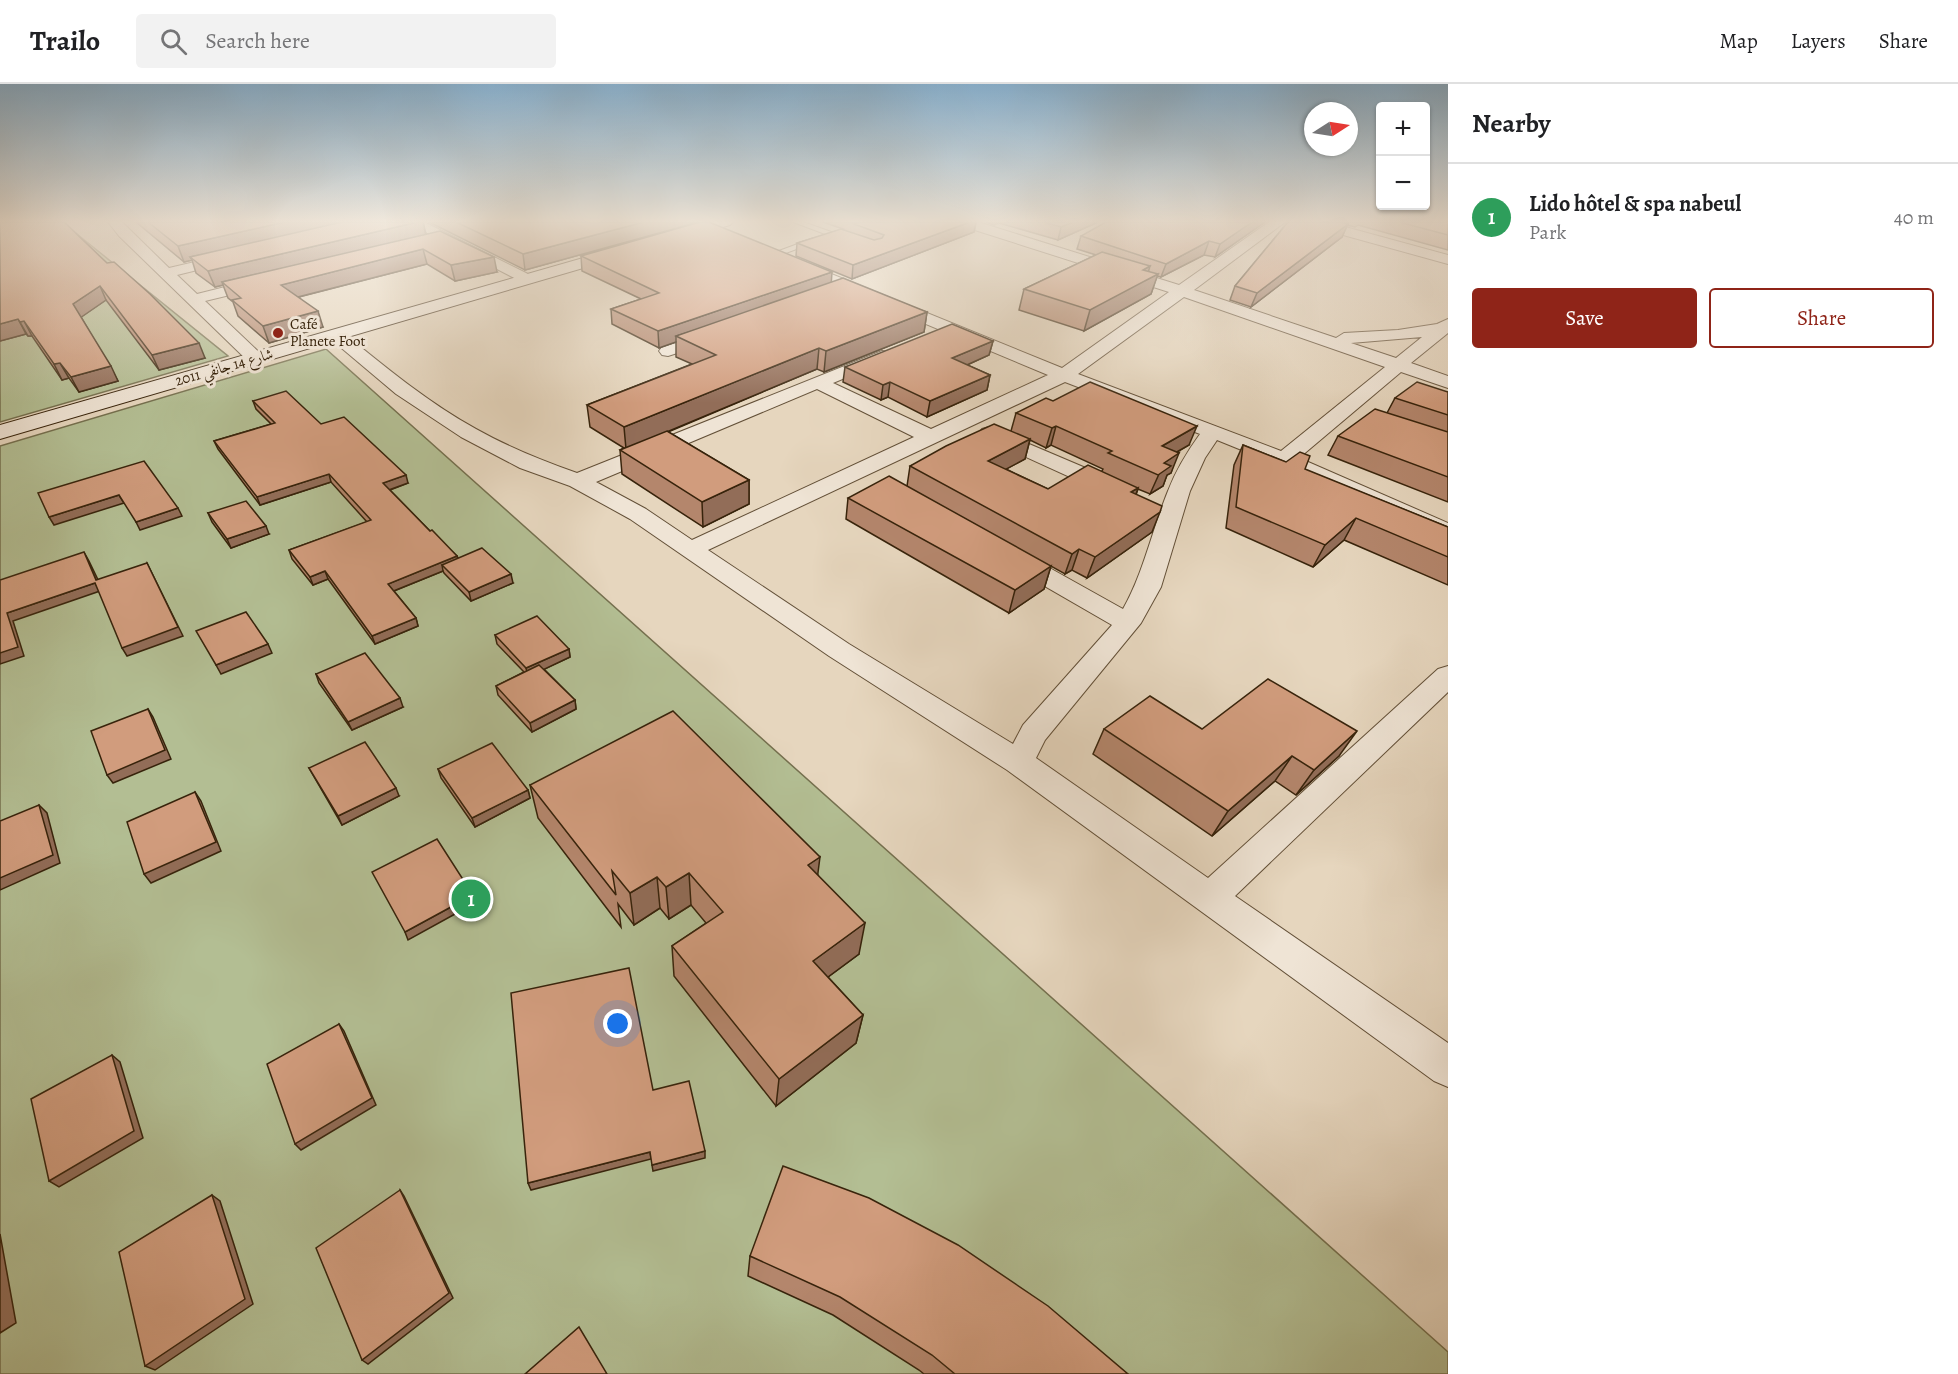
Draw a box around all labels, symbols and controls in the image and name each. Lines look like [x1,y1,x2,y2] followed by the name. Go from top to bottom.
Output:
[136,14,556,68] search box
[30,22,100,60] text: Trailo
[157,25,190,58] icon: search
[205,26,310,56] text: Search here
[1719,27,1758,55] text: Map
[1791,27,1846,55] text: Layers
[1879,27,1928,55] text: Share
[1304,102,1358,156] north arrow
[1376,102,1430,210] map controls
[1376,102,1430,156] button: +
[1472,106,1551,141] text: Nearby
[1376,156,1430,210] button: −
[1529,189,1741,219] text: Lido hôtel & spa nabeul
[1488,204,1495,231] text: 1
[1894,204,1934,231] text: 40 m
[1529,219,1567,246] text: Park
[1472,288,1697,348] button: Save
[1709,288,1934,348] button: Share
[290,314,365,351] place label: Café Planete Foot
[271,326,285,340] marker: Café Planete Foot
[173,343,277,394] street label: شارع 14 جانفي 2011
[452,876,490,922] pin: 1
[603,1009,632,1038] your location

